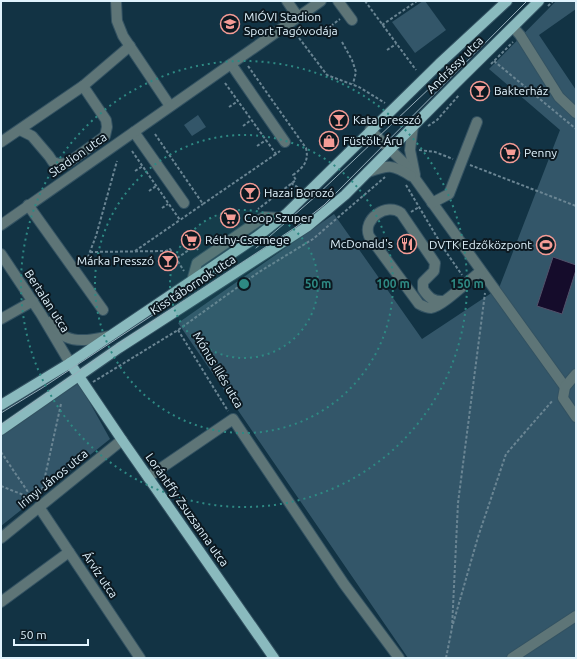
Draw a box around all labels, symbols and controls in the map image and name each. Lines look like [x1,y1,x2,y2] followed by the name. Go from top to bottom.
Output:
[244,10,338,37] place label: MIÓVI Stadion Sport Tagóvodája
[219,13,241,35] school or university icon: MIÓVI Stadion Sport Tagóvodája
[424,34,486,96] street label: Andrássy utca
[469,80,491,102] bar icon: Bakterház
[494,84,549,97] place label: Bakterház
[328,109,350,131] bar icon: Kata presszó
[353,113,421,126] place label: Kata presszó
[47,130,109,179] street label: Stadion utca
[318,130,340,152] shop icon: Füstölt Áru
[343,134,403,147] place label: Füstölt Áru
[499,142,521,164] supermarket icon: Penny
[524,146,557,159] place label: Penny
[239,182,261,204] bar icon: Hazai Borozó
[264,186,334,199] place label: Hazai Borozó
[219,207,241,229] supermarket icon: Coop Szuper
[244,211,312,224] place label: Coop Szuper
[180,229,202,251] supermarket icon: Réthy-Csemege
[205,233,290,246] place label: Réthy-Csemege
[396,233,418,255] restaurant icon: McDonald's
[535,234,557,256] sports icon: DVTK Edzőközpont
[330,237,393,250] place label: McDonald's
[429,238,532,251] place label: DVTK Edzőközpont
[157,250,179,272] bar icon: Márka Presszó
[148,252,238,317] street label: Kiss tábornok utca
[77,254,154,267] place label: Márka Presszó
[22,267,72,334] street label: Bertalan utca
[237,277,251,291] centre of rings
[305,277,331,290] text: 50 m
[376,277,410,290] text: 100 m
[450,277,484,290] text: 150 m
[191,329,246,410] street label: Mónus Illés utca
[15,447,90,511] street label: Irinyi János utca
[143,451,231,569] street label: Lorántffy Zsuzsanna utca
[80,549,121,600] street label: Árvíz utca
[14,621,88,647] scale bar
[20,628,47,641] text: 50 m

